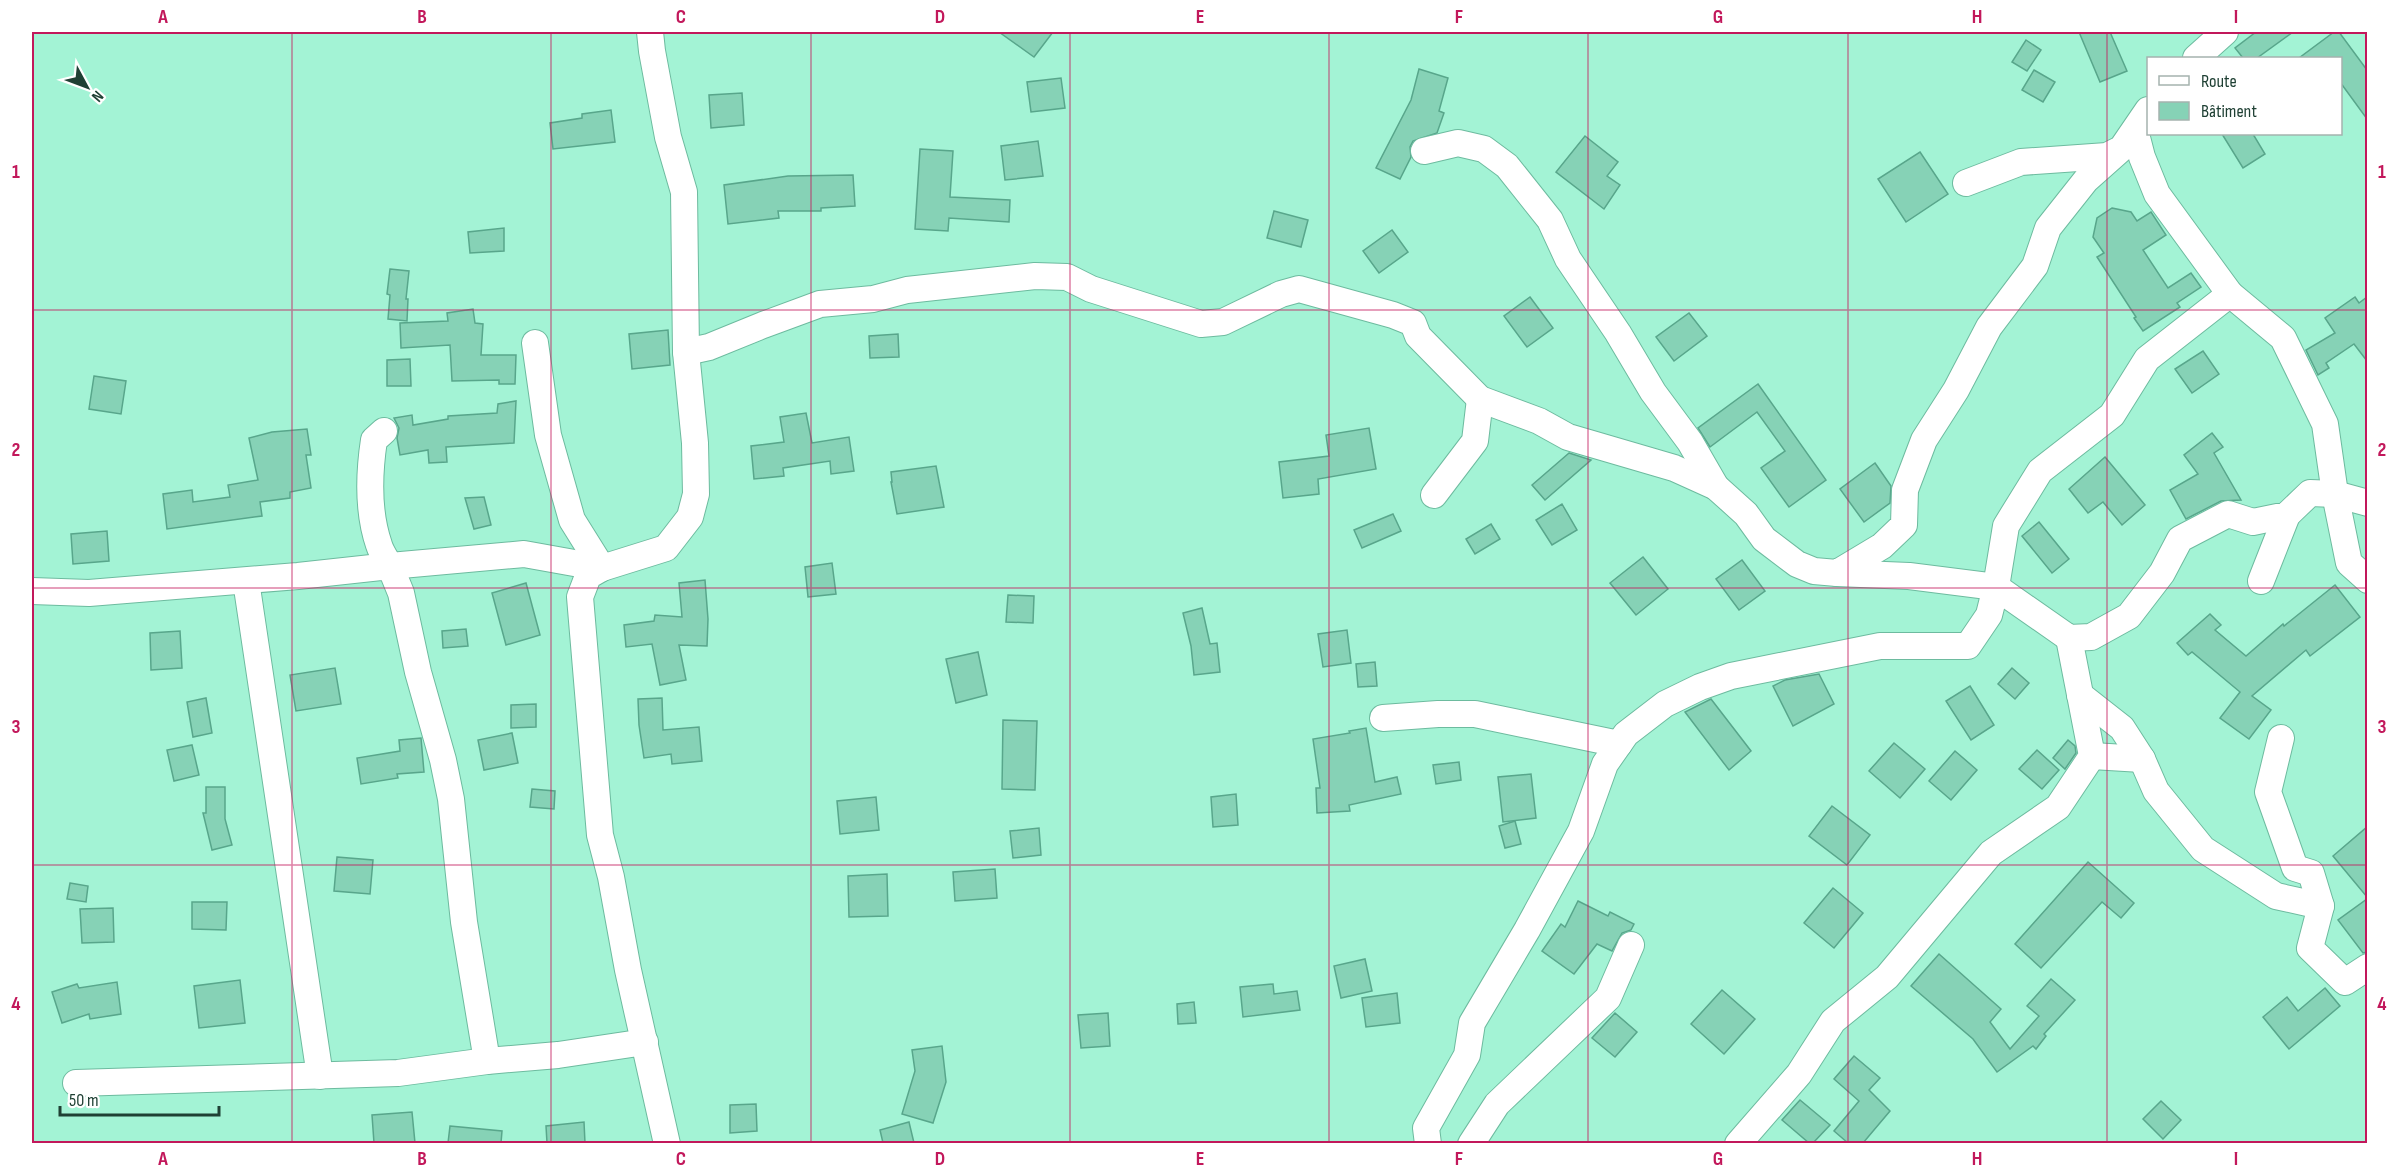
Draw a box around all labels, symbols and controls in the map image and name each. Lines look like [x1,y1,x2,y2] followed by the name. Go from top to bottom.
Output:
[157,5,168,29] text: A
[417,5,427,29] text: B
[676,5,686,29] text: C
[935,5,945,29] text: D
[1196,5,1204,29] text: E
[1455,5,1463,29] text: F
[1713,5,1723,29] text: G
[1972,5,1982,29] text: H
[2234,5,2238,29] text: I
[57,57,117,117] north arrow
[2147,57,2342,135] legend
[2201,71,2237,92] text: Route
[87,86,107,105] text: N
[2201,101,2257,122] text: Bâtiment
[12,160,20,184] text: 1
[2378,160,2386,184] text: 1
[12,438,20,462] text: 2
[2378,438,2386,462] text: 2
[12,715,21,739] text: 3
[2378,715,2387,739] text: 3
[11,992,21,1016] text: 4
[2377,992,2387,1016] text: 4
[60,1079,219,1117] scale bar
[69,1090,99,1111] text: 50 m
[157,1147,168,1171] text: A
[417,1147,427,1171] text: B
[676,1147,686,1171] text: C
[935,1147,945,1171] text: D
[1196,1147,1204,1171] text: E
[1455,1147,1463,1171] text: F
[1713,1147,1723,1171] text: G
[1972,1147,1982,1171] text: H
[2234,1147,2238,1171] text: I

